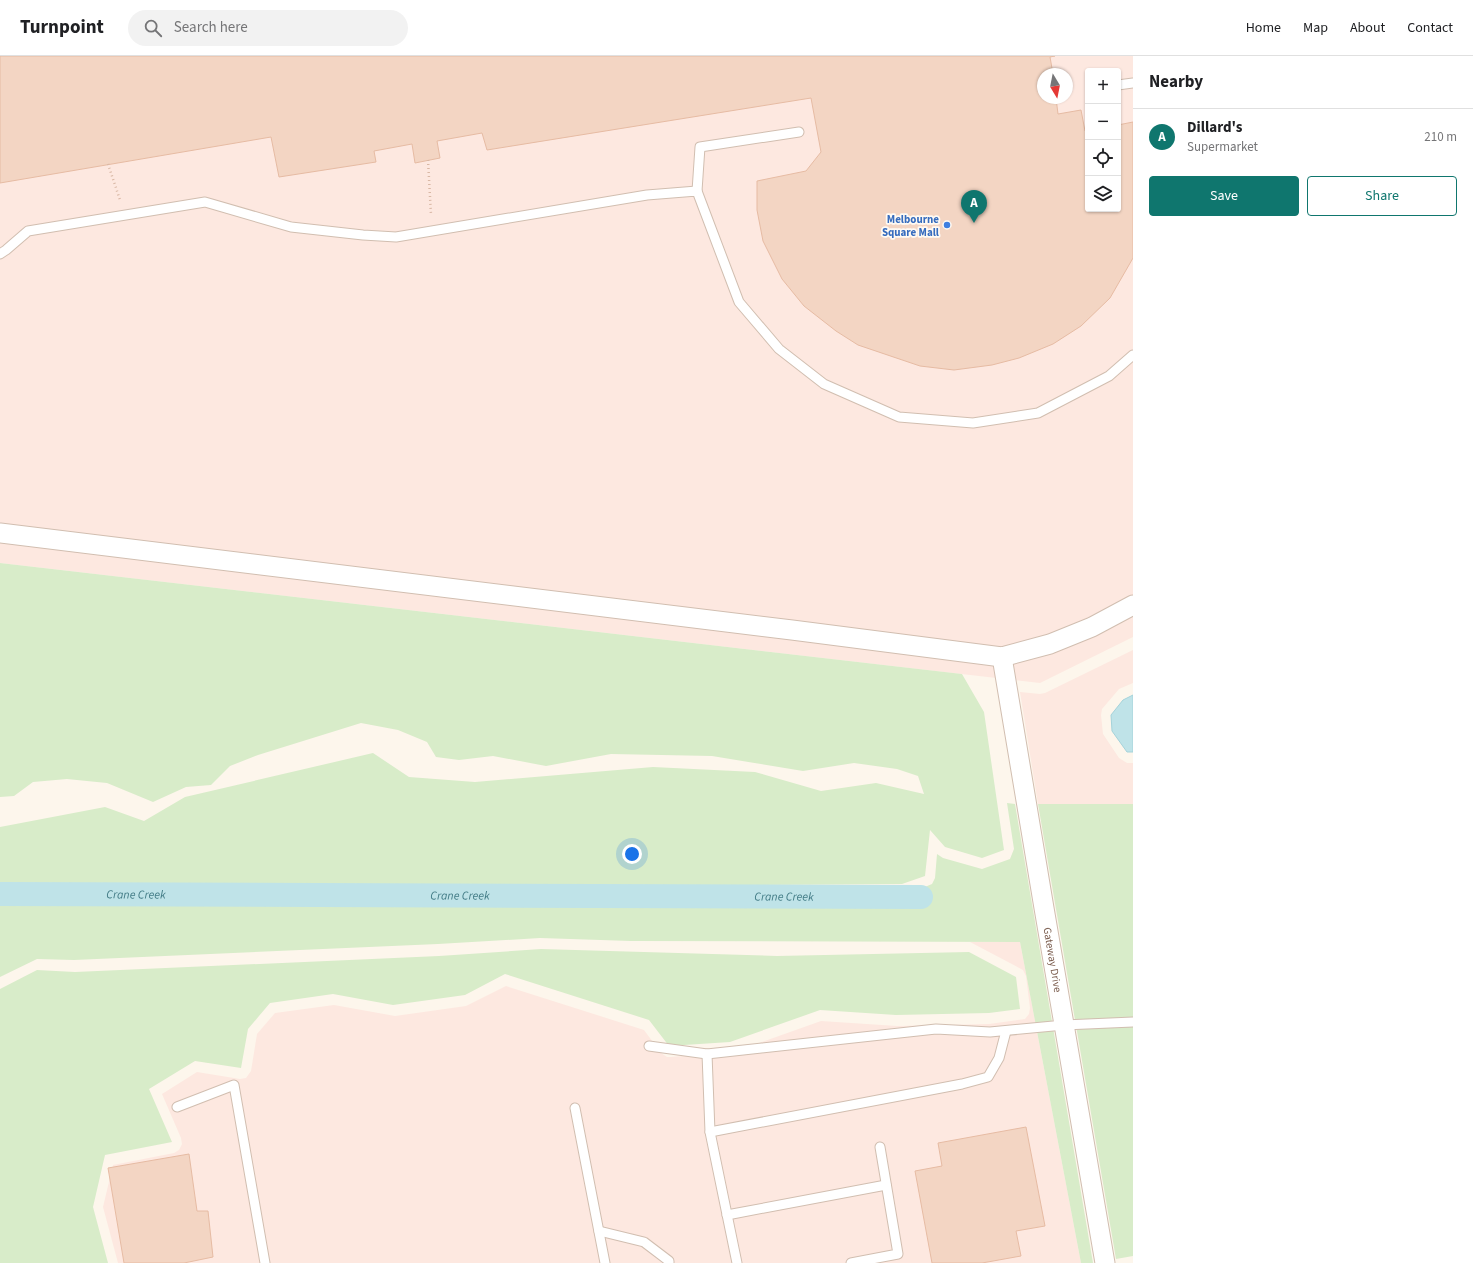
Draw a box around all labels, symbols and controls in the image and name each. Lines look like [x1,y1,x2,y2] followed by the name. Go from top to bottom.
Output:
[128,10,408,46] search box
[20,14,104,41] text: Turnpoint
[142,17,164,39] icon: search
[174,17,248,38] text: Search here
[1246,18,1281,38] text: Home
[1303,18,1328,38] text: Map
[1350,18,1385,38] text: About
[1407,18,1453,38] text: Contact
[1037,68,1073,104] north arrow
[1085,68,1121,212] map controls
[1085,68,1121,104] button: +
[1149,70,1203,94] text: Nearby
[1085,104,1121,140] button: −
[1187,117,1242,138] text: Dillard's
[1158,128,1166,146] text: A
[1424,128,1457,146] text: 210 m
[1187,138,1258,156] text: Supermarket
[1085,140,1121,176] button: locate
[1085,176,1121,212] button: layers
[1149,176,1299,216] button: Save
[1307,176,1457,216] button: Share
[961,190,987,223] pin: A
[882,212,940,240] place label: Melbourne Square Mall
[942,220,952,230] marker: Melbourne Square Mall
[622,844,642,864] your location
[106,886,166,903] water label: Crane Creek
[430,887,490,904] water label: Crane Creek
[754,888,814,905] water label: Crane Creek
[1040,926,1066,994] street label: Gateway Drive

